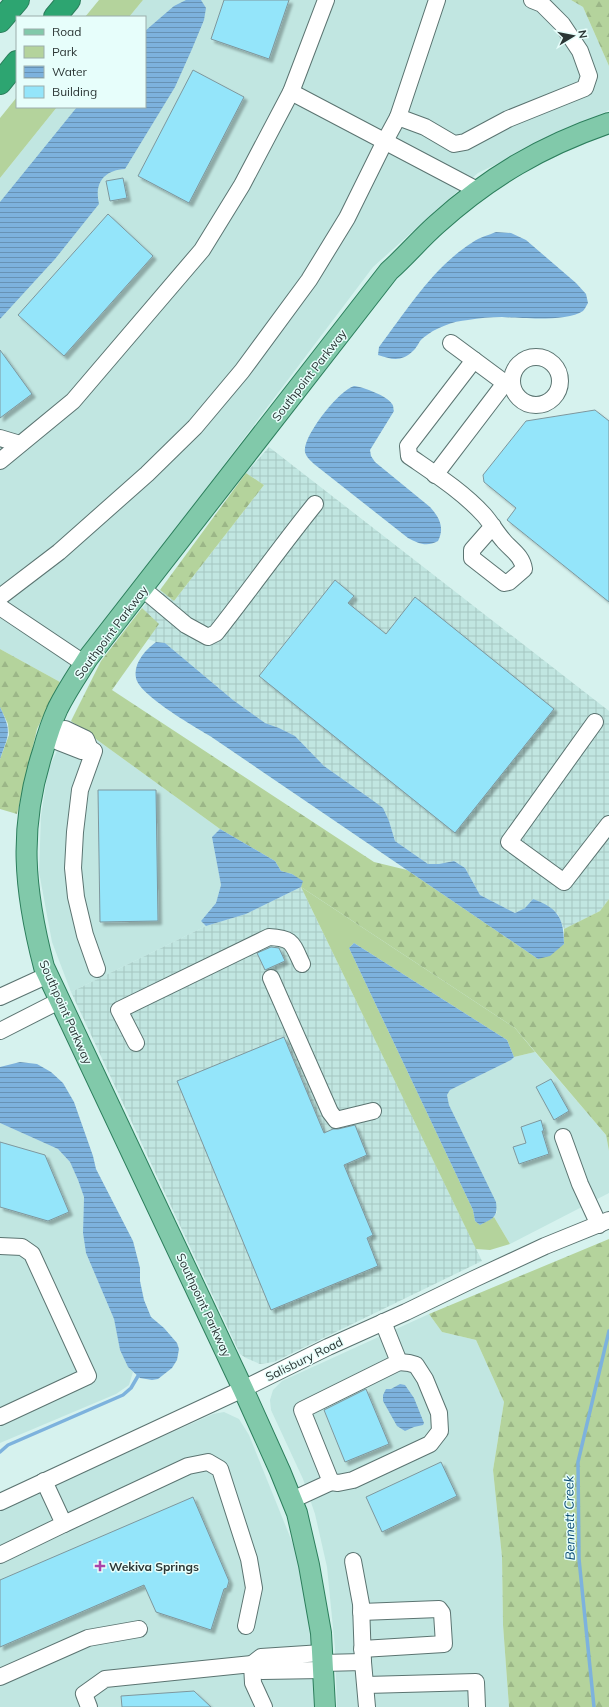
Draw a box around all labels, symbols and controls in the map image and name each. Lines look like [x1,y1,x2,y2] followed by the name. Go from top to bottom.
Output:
[16,16,146,108] legend
[553,16,593,56] north arrow
[52,24,81,39] text: Road
[575,29,590,40] text: N
[52,44,78,59] text: Park
[52,64,88,79] text: Water
[52,84,97,99] text: Building
[268,326,350,424] street label: Southpoint Parkway
[71,582,151,681] street label: Southpoint Parkway
[36,957,96,1067] street label: Southpoint Parkway
[173,1251,235,1360] street label: Southpoint Parkway
[263,1334,345,1384] street label: Salisbury Road
[560,1475,578,1561] water label: Bennett Creek
[109,1559,199,1574] place label: Wekiva Springs
[94,1560,106,1572] marker: Wekiva Springs

